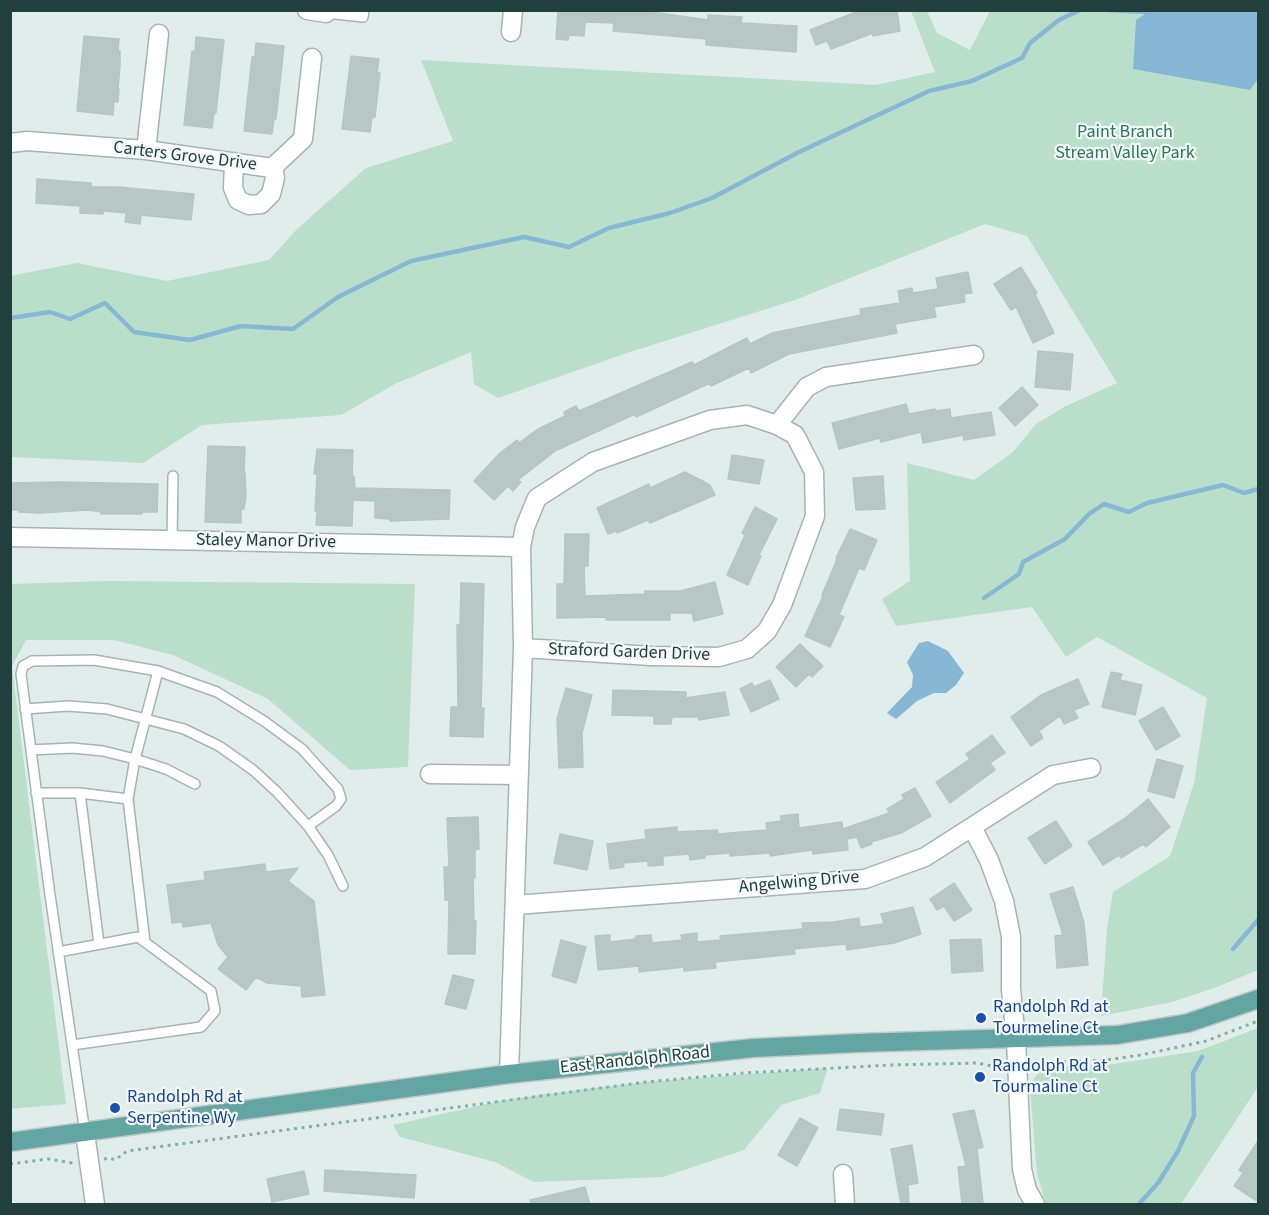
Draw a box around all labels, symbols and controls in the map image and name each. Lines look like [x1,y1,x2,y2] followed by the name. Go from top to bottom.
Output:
[1055,122,1195,164] park label: Paint Branch Stream Valley Park
[112,137,258,177] street label: Carters Grove Drive
[196,530,336,554] street label: Staley Manor Drive
[548,639,710,667] street label: Straford Garden Drive
[738,867,860,899] street label: Angelwing Drive
[993,997,1108,1040] place label: Randolph Rd at Tourmeline Ct
[974,1011,988,1025] marker: Randolph Rd at Tourmeline Ct
[559,1042,711,1080] street label: East Randolph Road
[992,1056,1107,1098] place label: Randolph Rd at Tourmaline Ct
[973,1070,987,1084] marker: Randolph Rd at Tourmaline Ct
[127,1087,242,1130] place label: Randolph Rd at Serpentine Wy
[108,1101,122,1115] marker: Randolph Rd at Serpentine Wy

